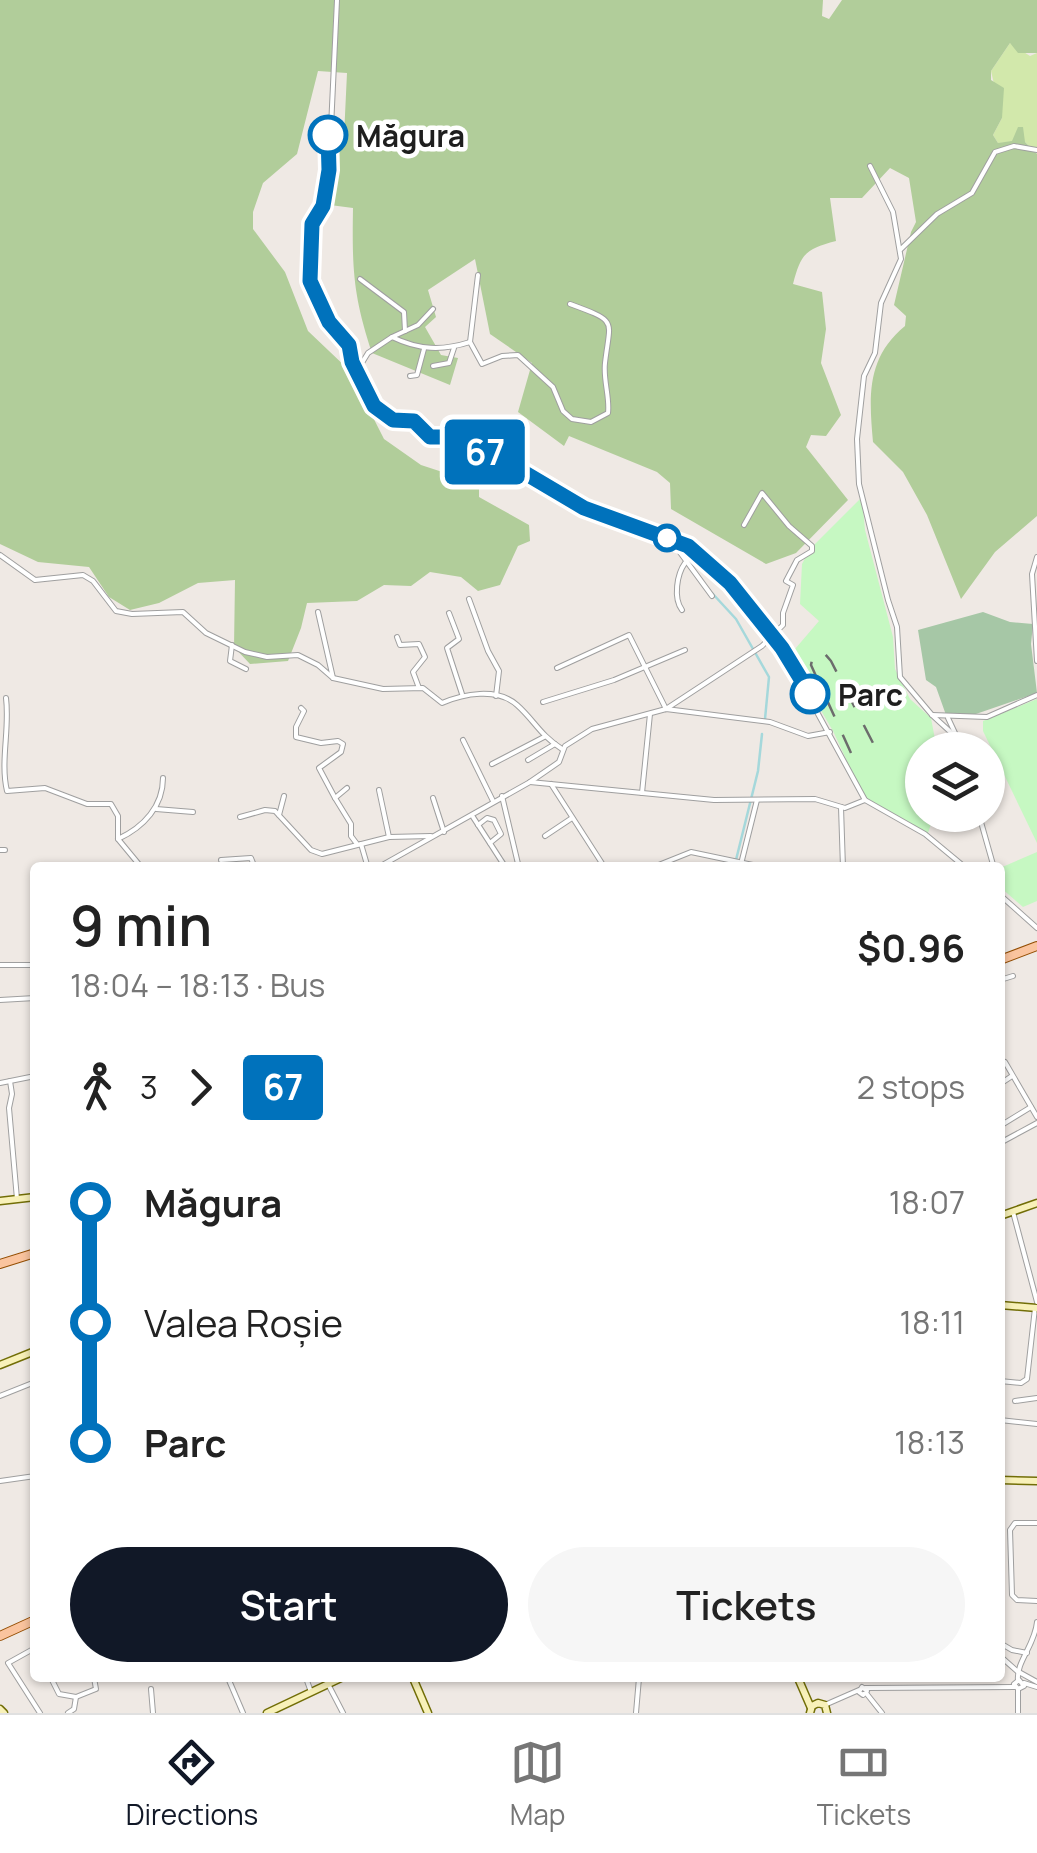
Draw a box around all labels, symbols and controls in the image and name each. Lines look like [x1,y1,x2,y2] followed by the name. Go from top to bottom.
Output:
[356,115,465,156] place label: Măgura
[309,116,347,154] marker: Măgura
[440,420,530,484] line badge: 67
[465,428,505,476] text: 67
[654,525,680,551] unlabelled marker
[838,674,903,715] place label: Parc
[791,675,829,713] marker: Parc
[905,732,1005,832] map controls
[905,732,1005,832] button: layers
[70,887,212,963] text: 9 min
[857,921,965,973] text: $0.96
[70,963,325,1007] text: 18:04 – 18:13 · Bus
[70,1060,125,1115] icon: walk
[173,1060,228,1115] icon: forward
[263,1063,303,1111] text: 67
[140,1065,158,1109] text: 3
[857,1065,965,1109] text: 2 stops
[144,1176,282,1228] text: Măgura
[889,1180,965,1224] text: 18:07
[144,1296,343,1348] text: Valea Roșie
[899,1300,965,1344] text: 18:11
[144,1416,226,1468] text: Parc
[894,1420,965,1464] text: 18:13
[70,1547,508,1662] button: Start
[528,1547,965,1662] button: Tickets
[126,1735,258,1833] tab: Directions
[510,1735,565,1833] tab: Map
[817,1735,911,1833] tab: Tickets

